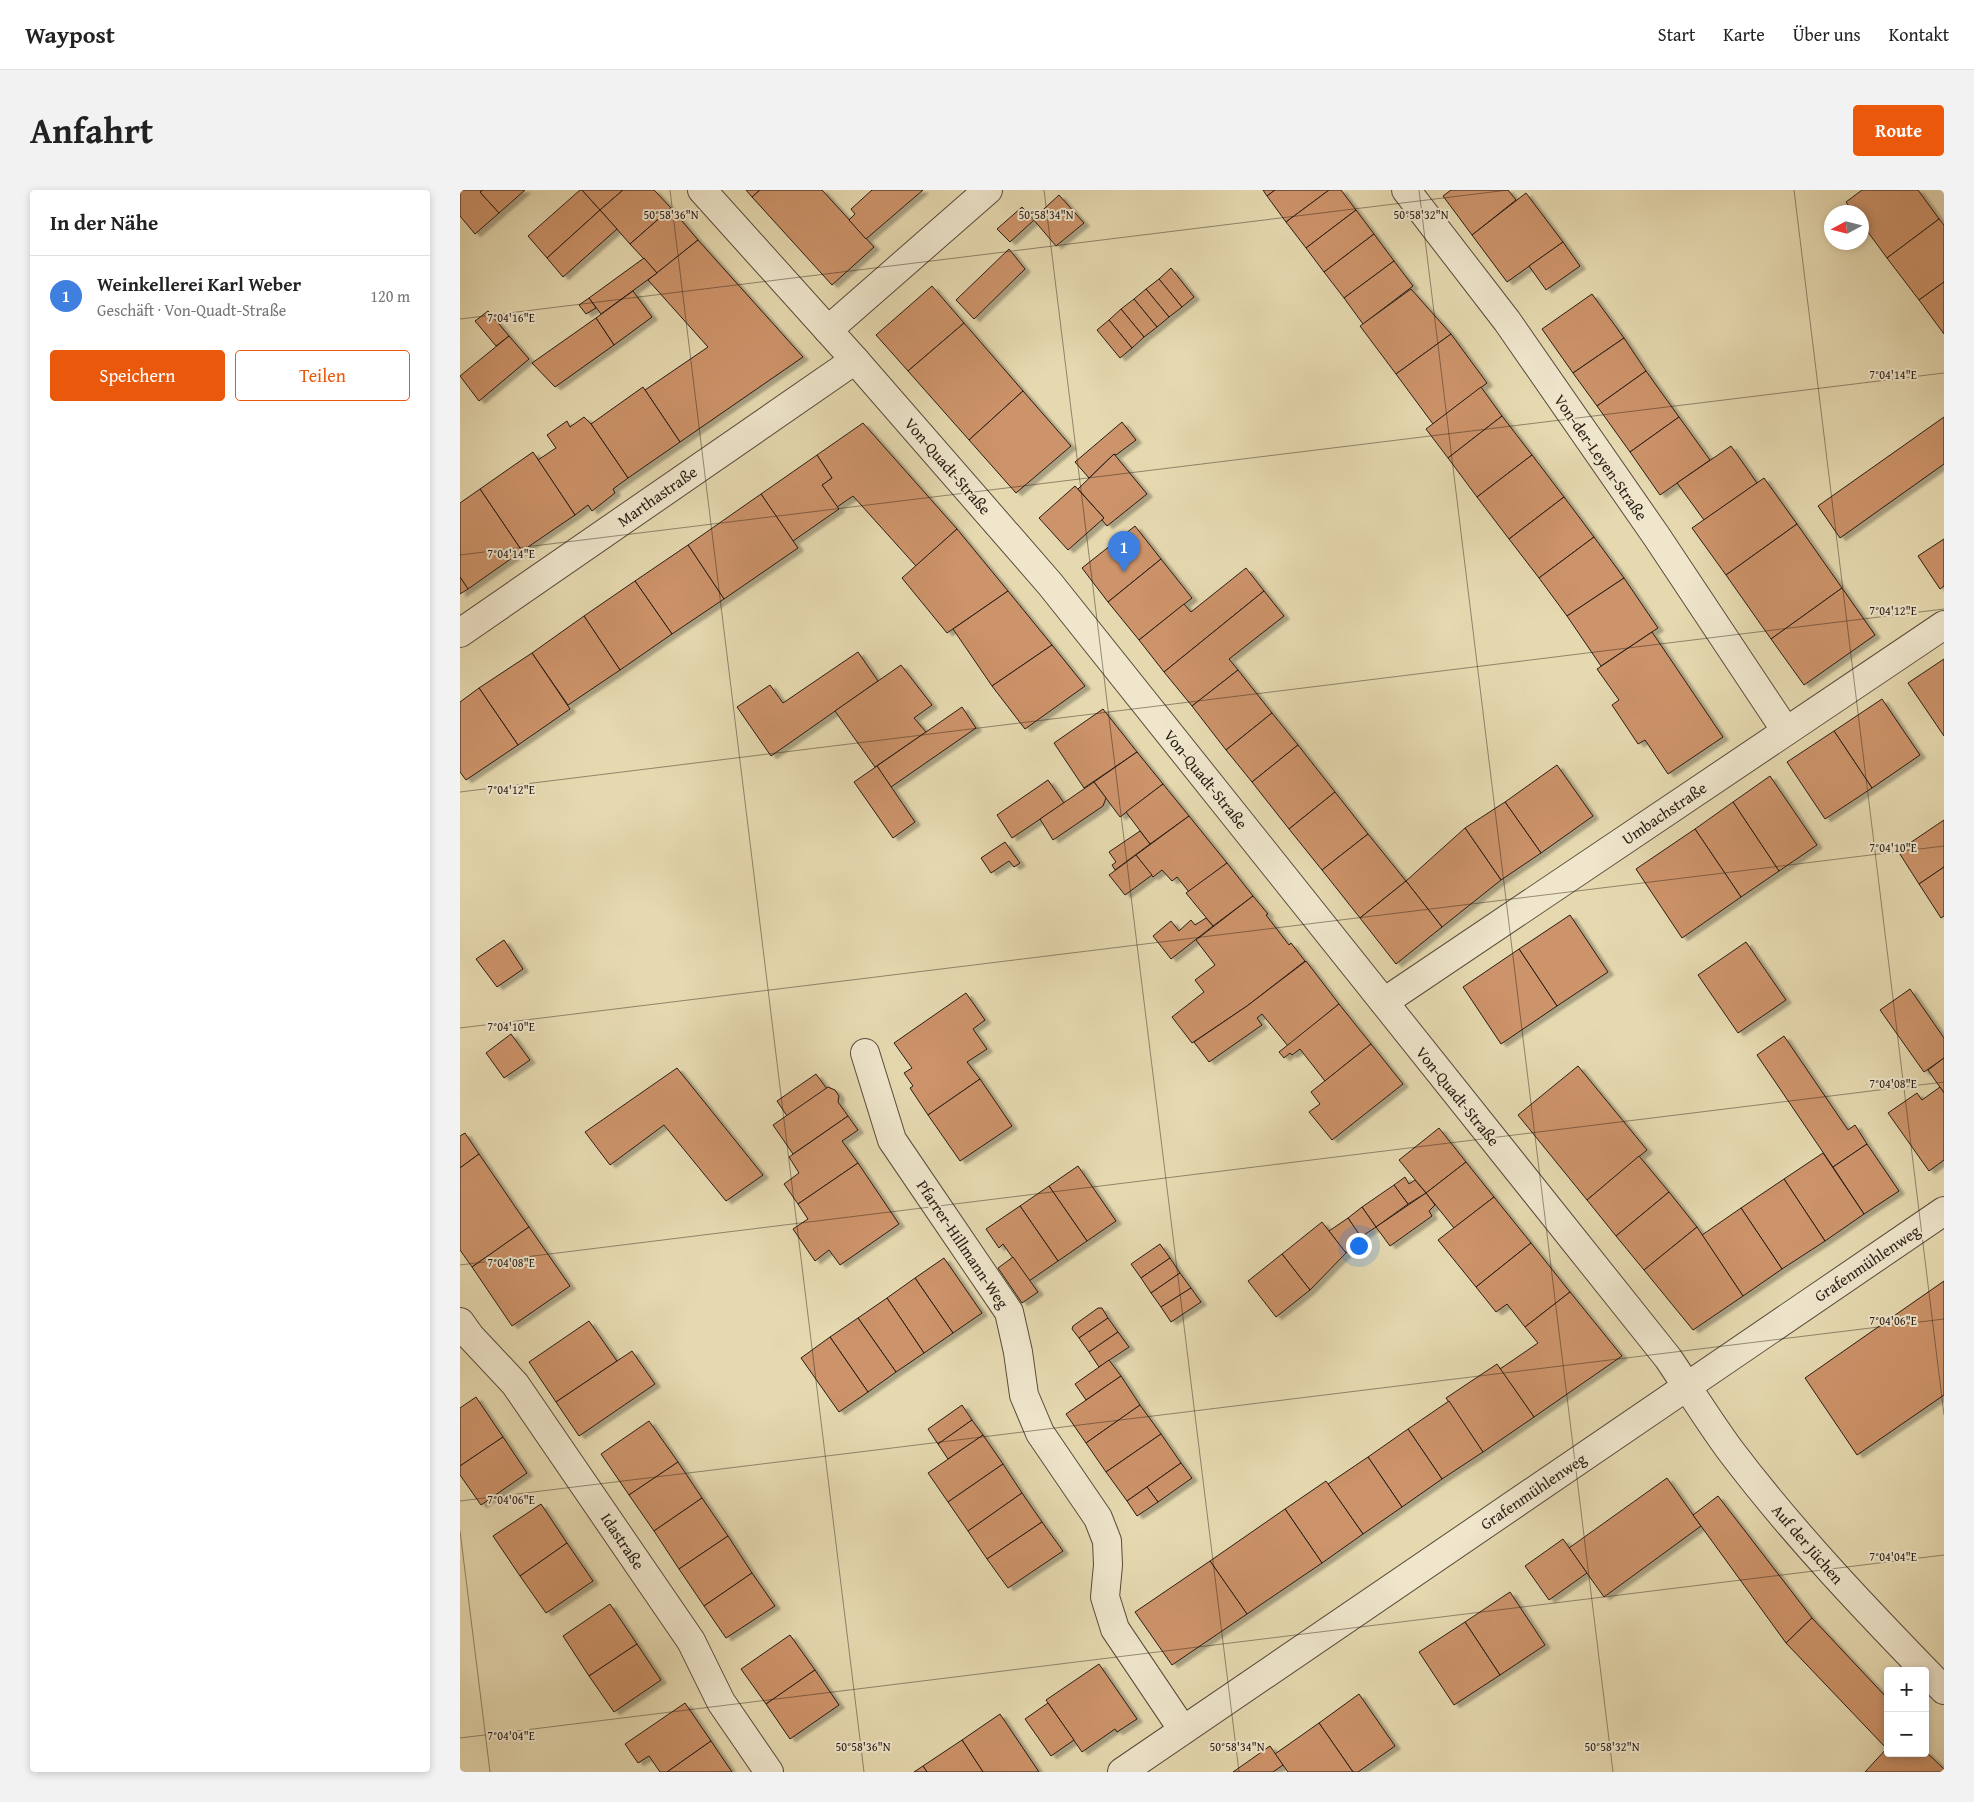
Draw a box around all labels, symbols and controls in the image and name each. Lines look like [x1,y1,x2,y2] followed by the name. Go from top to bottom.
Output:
[25,17,115,52] text: Waypost
[1658,21,1695,48] text: Start
[1723,21,1765,48] text: Karte
[1793,21,1861,48] text: Über uns
[1889,21,1949,48] text: Kontakt
[30,105,153,156] text: Anfahrt
[1853,105,1944,156] button: Route
[1824,205,1869,250] north arrow
[643,206,699,223] text: 50°58'36"N
[1018,206,1074,223] text: 50°58'34"N
[1393,206,1449,223] text: 50°58'32"N
[50,207,158,238] text: In der Nähe
[97,270,301,298] text: Weinkellerei Karl Weber
[62,284,70,308] text: 1
[370,284,410,308] text: 120 m
[97,298,286,322] text: Geschäft · Von-Quadt-Straße
[487,309,535,326] text: 7°04'16"E
[50,350,225,401] button: Speichern
[235,350,410,401] button: Teilen
[1869,366,1917,383] text: 7°04'14"E
[1548,389,1654,525] street label: Von-der-Leyen-Straße
[899,412,997,520] street label: Von-Quadt-Straße
[612,460,702,532] street label: Marthastraße
[1108,531,1140,572] pin: 1
[487,545,535,562] text: 7°04'14"E
[1869,602,1917,619] text: 7°04'12"E
[1158,724,1254,834] street label: Von-Quadt-Straße
[1617,776,1711,850] street label: Umbachstraße
[487,781,535,798] text: 7°04'12"E
[1869,839,1917,856] text: 7°04'10"E
[487,1018,535,1035] text: 7°04'10"E
[1410,1041,1506,1151] street label: Von-Quadt-Straße
[1869,1075,1917,1092] text: 7°04'08"E
[911,1175,1015,1313] street label: Pfarrer-Hillmann-Weg
[1809,1219,1925,1307] street label: Grafenmühlenweg
[1346,1233,1372,1259] your location
[487,1254,535,1271] text: 7°04'08"E
[1869,1312,1917,1329] text: 7°04'06"E
[1475,1447,1591,1535] street label: Grafenmühlenweg
[487,1491,535,1508] text: 7°04'06"E
[1766,1499,1850,1589] street label: Auf der Jüchen
[595,1508,651,1574] street label: Idastraße
[1869,1548,1917,1565] text: 7°04'04"E
[1884,1667,1929,1757] map controls
[1884,1667,1929,1712] button: +
[1884,1712,1929,1757] button: −
[487,1727,535,1744] text: 7°04'04"E
[835,1738,891,1755] text: 50°58'36"N
[1209,1738,1265,1755] text: 50°58'34"N
[1584,1738,1640,1755] text: 50°58'32"N

